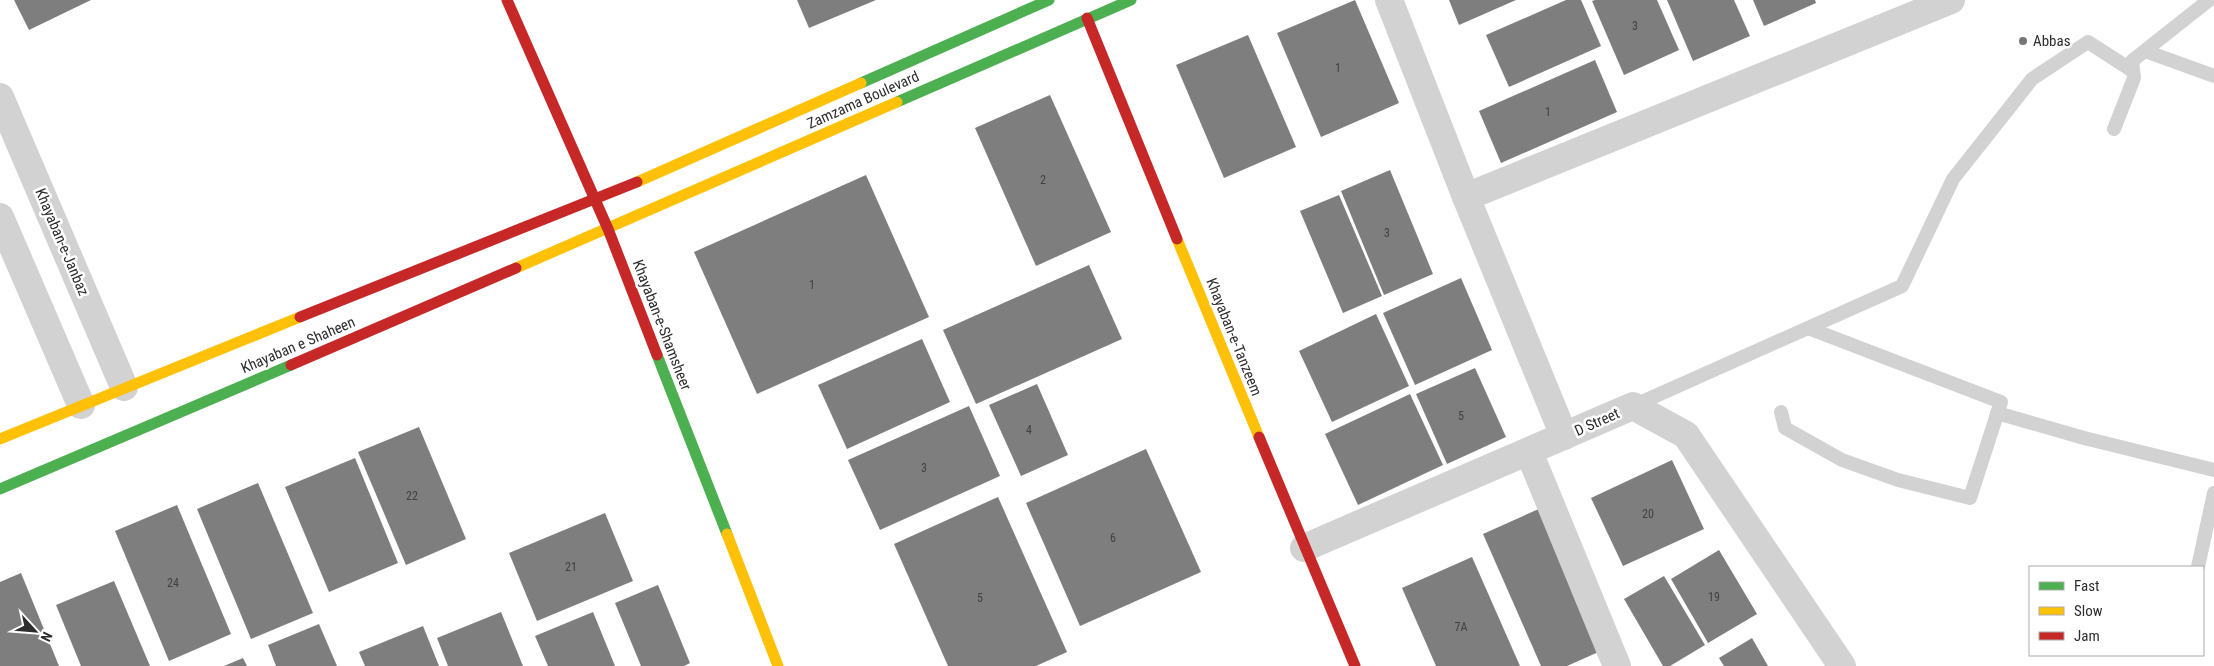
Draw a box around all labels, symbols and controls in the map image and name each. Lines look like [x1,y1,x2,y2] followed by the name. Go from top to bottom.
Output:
[1632,19,1638,33] house number: 3
[2033,32,2071,50] place label: Abbas
[2017,35,2029,47] marker: Abbas
[1335,61,1341,75] house number: 1
[804,67,922,133] street label: Zamzama Boulevard
[1545,105,1551,119] house number: 1
[1040,173,1046,187] house number: 2
[31,186,93,298] street label: Khayaban-e-Janbaz
[1384,226,1390,240] house number: 3
[629,257,695,393] street label: Khayaban-e-Shamsheer
[1202,275,1266,399] street label: Khayaban-e-Tanzeem
[809,278,815,292] house number: 1
[238,313,358,377] street label: Khayaban e Shaheen
[1572,404,1622,440] street label: D Street
[1458,409,1464,423] house number: 5
[1026,423,1032,437] house number: 4
[921,461,927,475] house number: 3
[406,489,418,503] house number: 22
[1642,507,1654,521] house number: 20
[1110,531,1116,545] house number: 6
[565,560,577,574] house number: 21
[2029,566,2204,656] legend
[167,576,179,590] house number: 24
[2074,577,2099,595] text: Fast
[1708,590,1720,604] house number: 19
[977,591,983,605] house number: 5
[2074,602,2103,620] text: Slow
[10,606,60,656] north arrow
[1455,620,1468,634] house number: 7A
[2074,627,2100,645] text: Jam
[38,629,56,644] text: N

